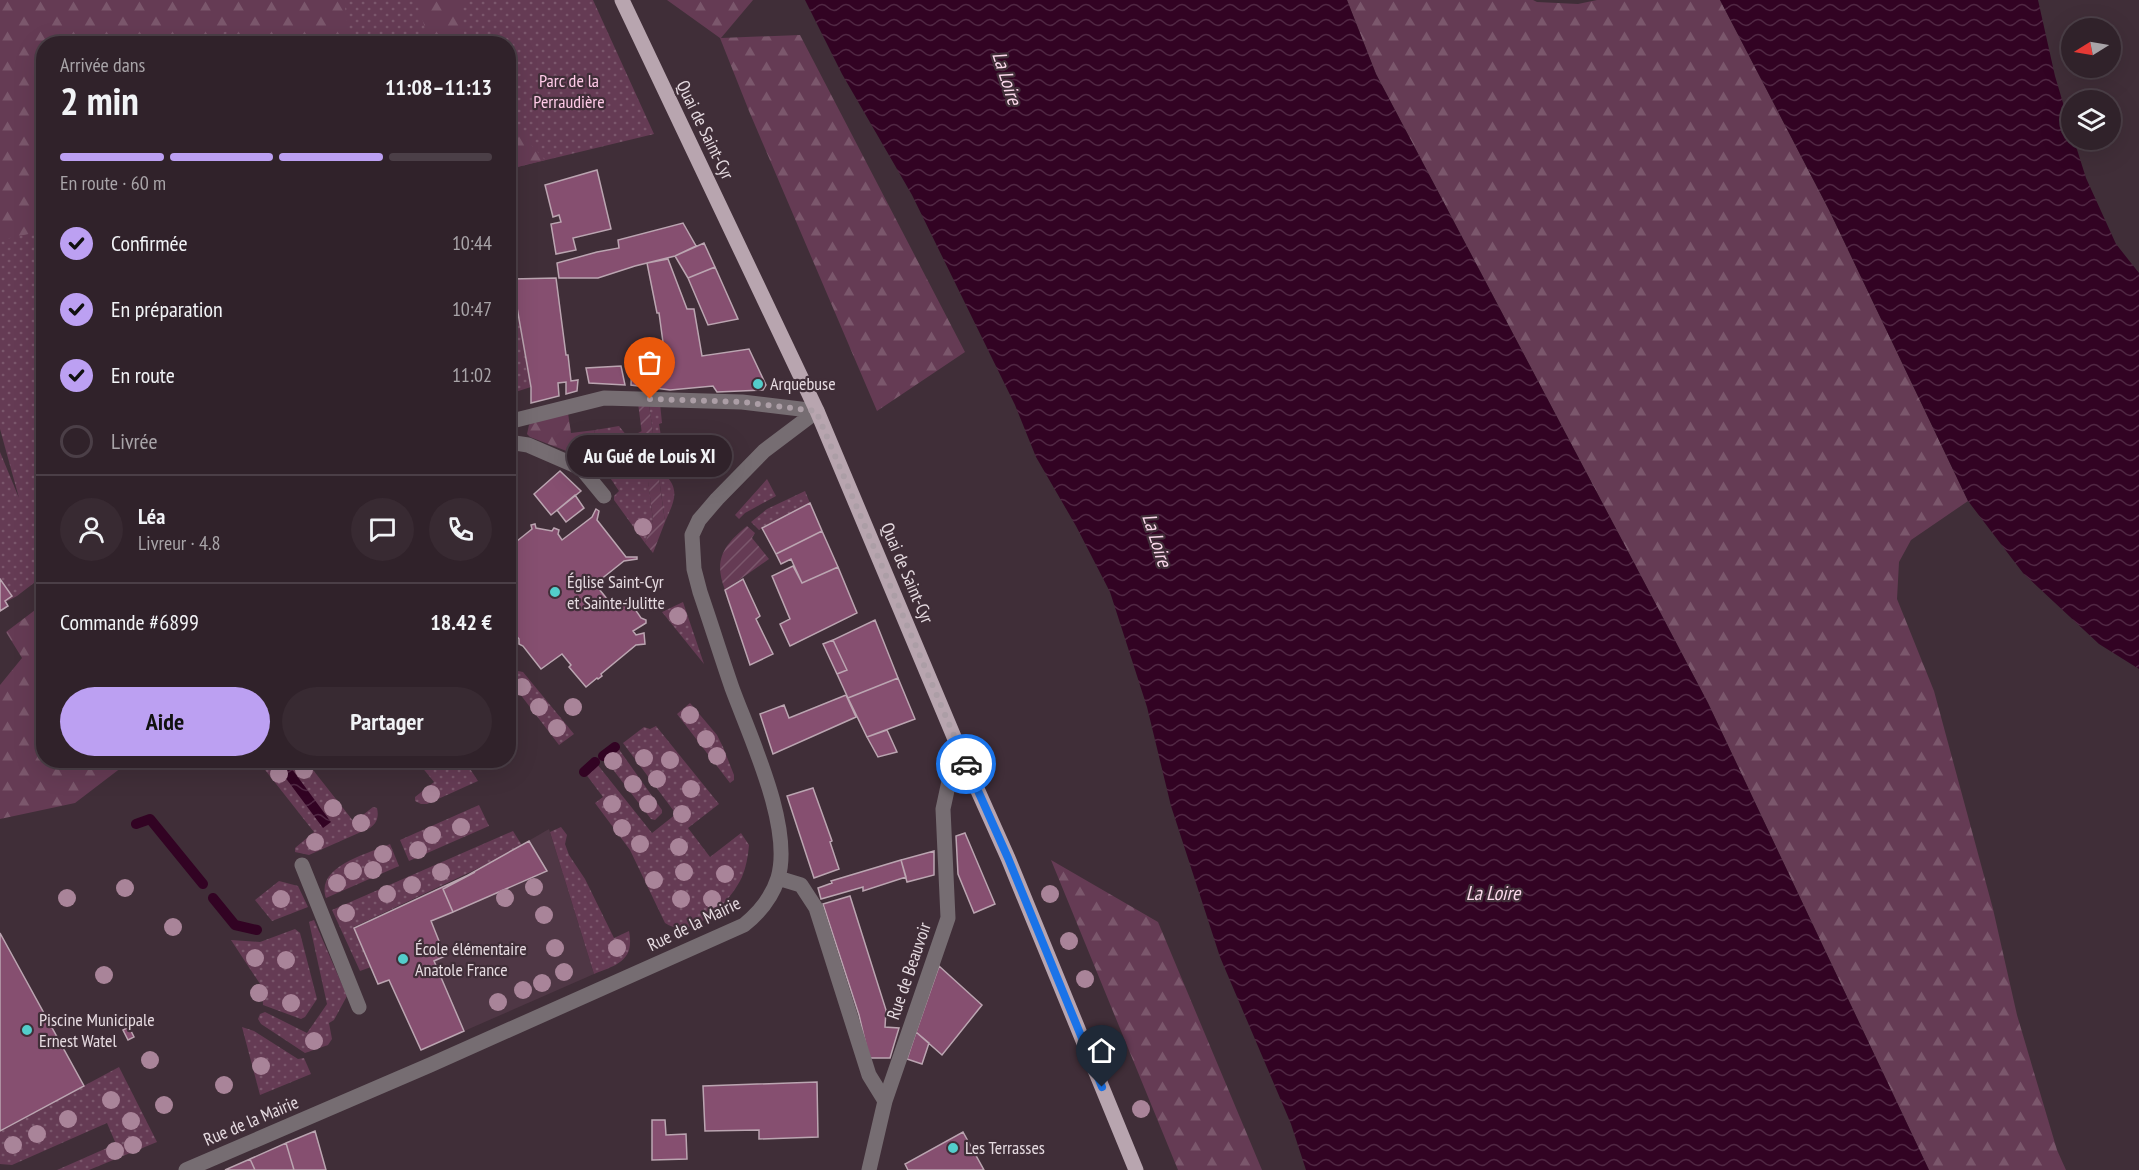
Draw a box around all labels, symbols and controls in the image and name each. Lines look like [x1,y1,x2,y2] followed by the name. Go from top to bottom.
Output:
[2061,18,2121,78] north arrow
[2061,18,2121,150] map controls
[986,48,1028,110] water label: La Loire
[60,52,145,78] text: Arrivée dans
[533,69,605,113] park label: Parc de la Perraudière
[385,73,492,101] text: 11:08–11:13
[60,75,139,126] text: 2 min
[672,76,739,183] street label: Quai de Saint-Cyr
[2061,90,2121,150] button: layers
[60,170,166,196] text: En route · 60 m
[60,227,93,260] icon: check
[111,229,188,257] text: Confirmée
[452,230,492,256] text: 10:44
[60,293,93,326] icon: check
[111,295,223,323] text: En préparation
[452,296,492,322] text: 10:47
[624,337,675,399] pin
[633,346,666,379] icon: bag
[60,359,93,392] icon: check
[111,361,175,389] text: En route
[452,362,492,388] text: 11:02
[770,372,836,395] place label: Arquebuse
[751,377,765,391] marker: Arquebuse
[111,427,157,455] text: Livrée
[568,435,732,477] callout: Au Gué de Louis XI
[583,443,716,469] text: Au Gué de Louis XI
[60,498,123,561] button: person
[351,498,414,561] button: chat
[429,498,492,561] button: phone
[138,502,165,530] text: Léa
[1136,510,1178,572] water label: La Loire
[876,519,939,627] street label: Quai de Saint-Cyr
[138,530,221,556] text: Livreur · 4.8
[567,570,665,614] place label: Église Saint-Cyr et Sainte-Julitte
[548,585,562,599] marker: Église Saint-Cyr et Sainte-Julitte
[60,608,199,636] text: Commande #6899
[430,608,492,636] text: 18.42 €
[60,687,270,756] button: Aide
[282,687,492,756] button: Partager
[936,734,996,794] courier
[950,748,983,781] icon: car
[1466,880,1522,906] water label: La Loire
[643,891,744,956] street label: Rue de la Mairie
[881,919,936,1022] street label: Rue de Beauvoir
[415,937,527,981] place label: École élémentaire Anatole France
[396,952,410,966] marker: École élémentaire Anatole France
[39,1008,155,1052] place label: Piscine Municipale Ernest Watel
[20,1023,34,1037] marker: Piscine Municipale Ernest Watel
[1076,1025,1127,1087] pin
[1085,1034,1118,1067] icon: home
[200,1090,302,1151] street label: Rue de la Mairie
[965,1136,1045,1159] place label: Les Terrasses
[946,1141,960,1155] marker: Les Terrasses

